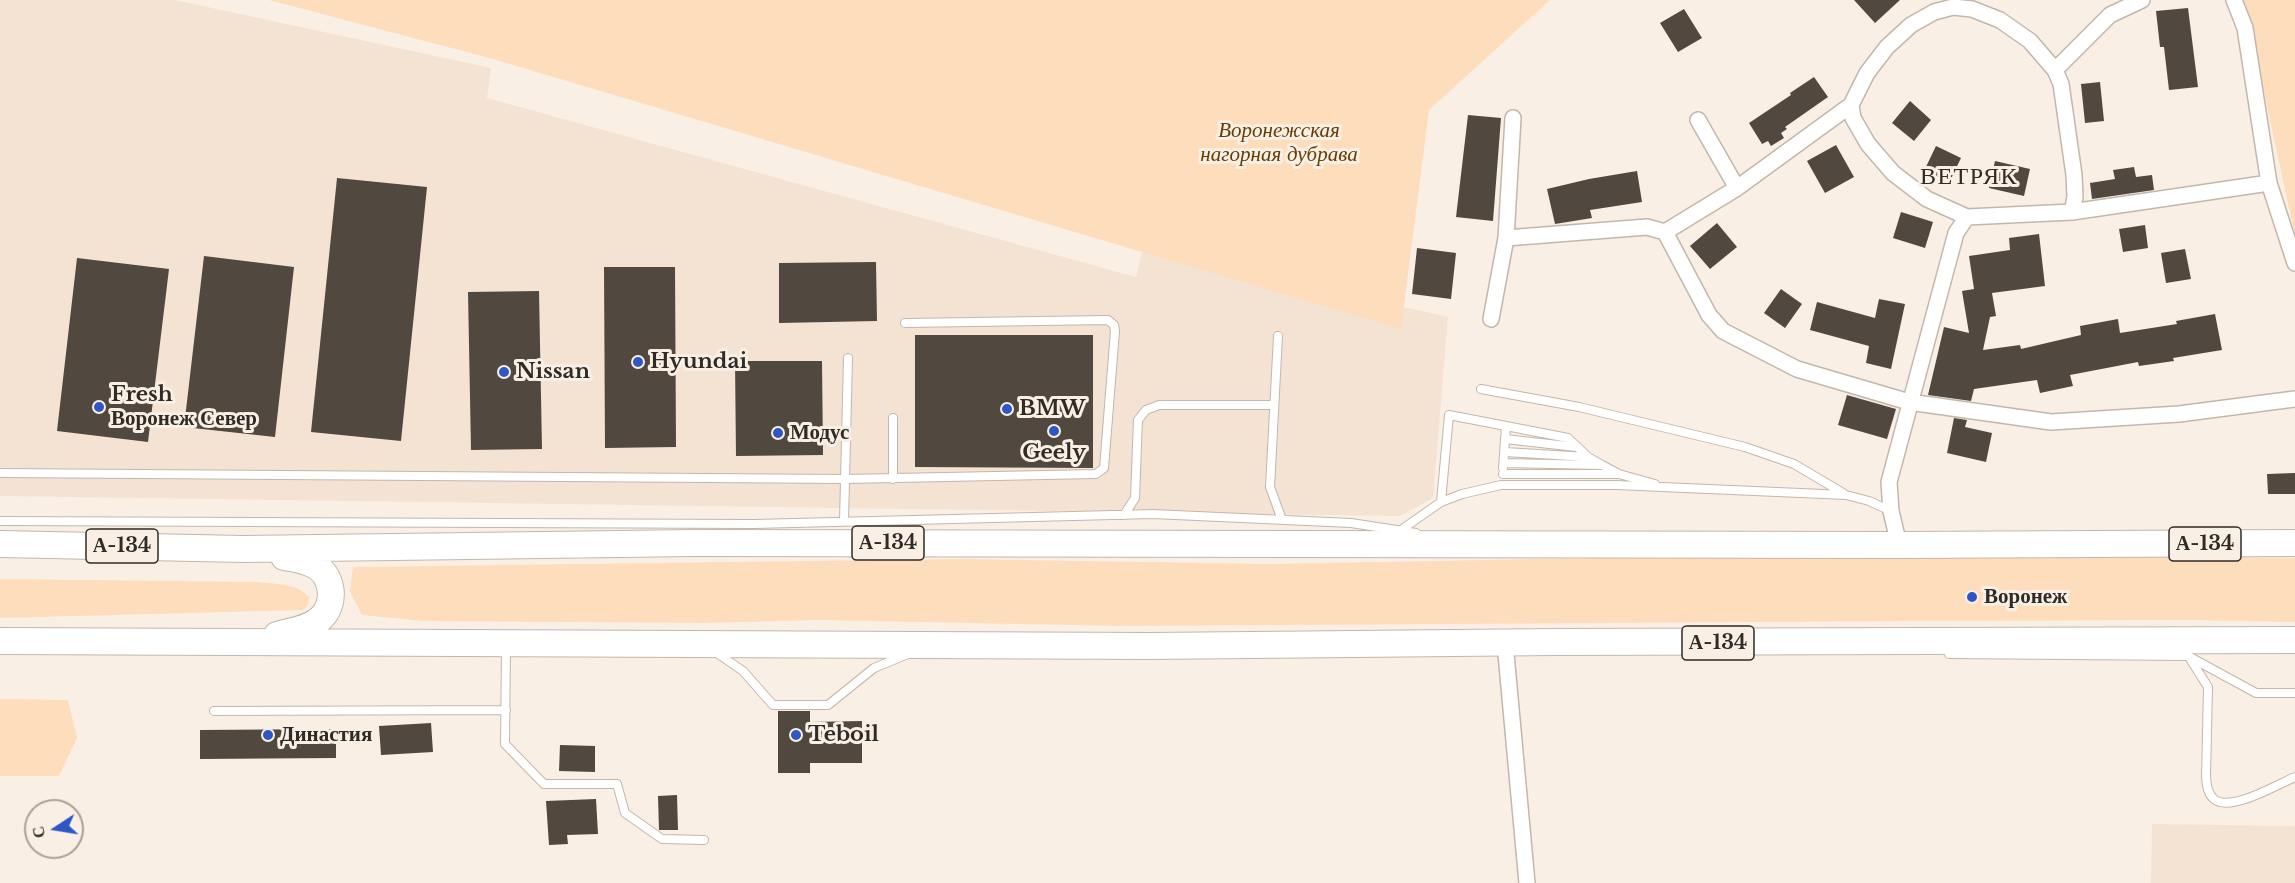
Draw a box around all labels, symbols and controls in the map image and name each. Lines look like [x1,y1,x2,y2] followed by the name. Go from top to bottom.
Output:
[1200,118,1358,168] park label: Воронежская нагорная дубрава
[1920,163,2018,191] district label: ВЕТРЯК
[650,349,747,375] place label: Hyundai
[631,355,645,369] marker: Hyundai
[516,359,590,385] place label: Nissan
[497,365,511,379] marker: Nissan
[111,382,257,432] place label: Fresh Воронеж Север
[1019,396,1086,422] place label: BMW
[92,400,106,414] marker: Fresh Воронеж Север
[1000,402,1014,416] marker: BMW
[790,420,849,446] place label: Модус
[1047,424,1061,438] marker: Geely
[771,426,785,440] marker: Модус
[1022,440,1086,466] place label: Geely
[852,526,924,560] road number: А-134
[2169,527,2241,561] road number: А-134
[86,529,158,563] road number: А-134
[1984,584,2067,610] place label: Воронеж
[1965,590,1979,604] marker: Воронеж
[1682,626,1754,660] road number: А-134
[280,722,372,748] place label: Династия
[808,722,879,748] place label: Teboil
[261,728,275,742] marker: Династия
[789,728,803,742] marker: Teboil
[24,799,84,859] north arrow
[27,825,49,840] text: С

